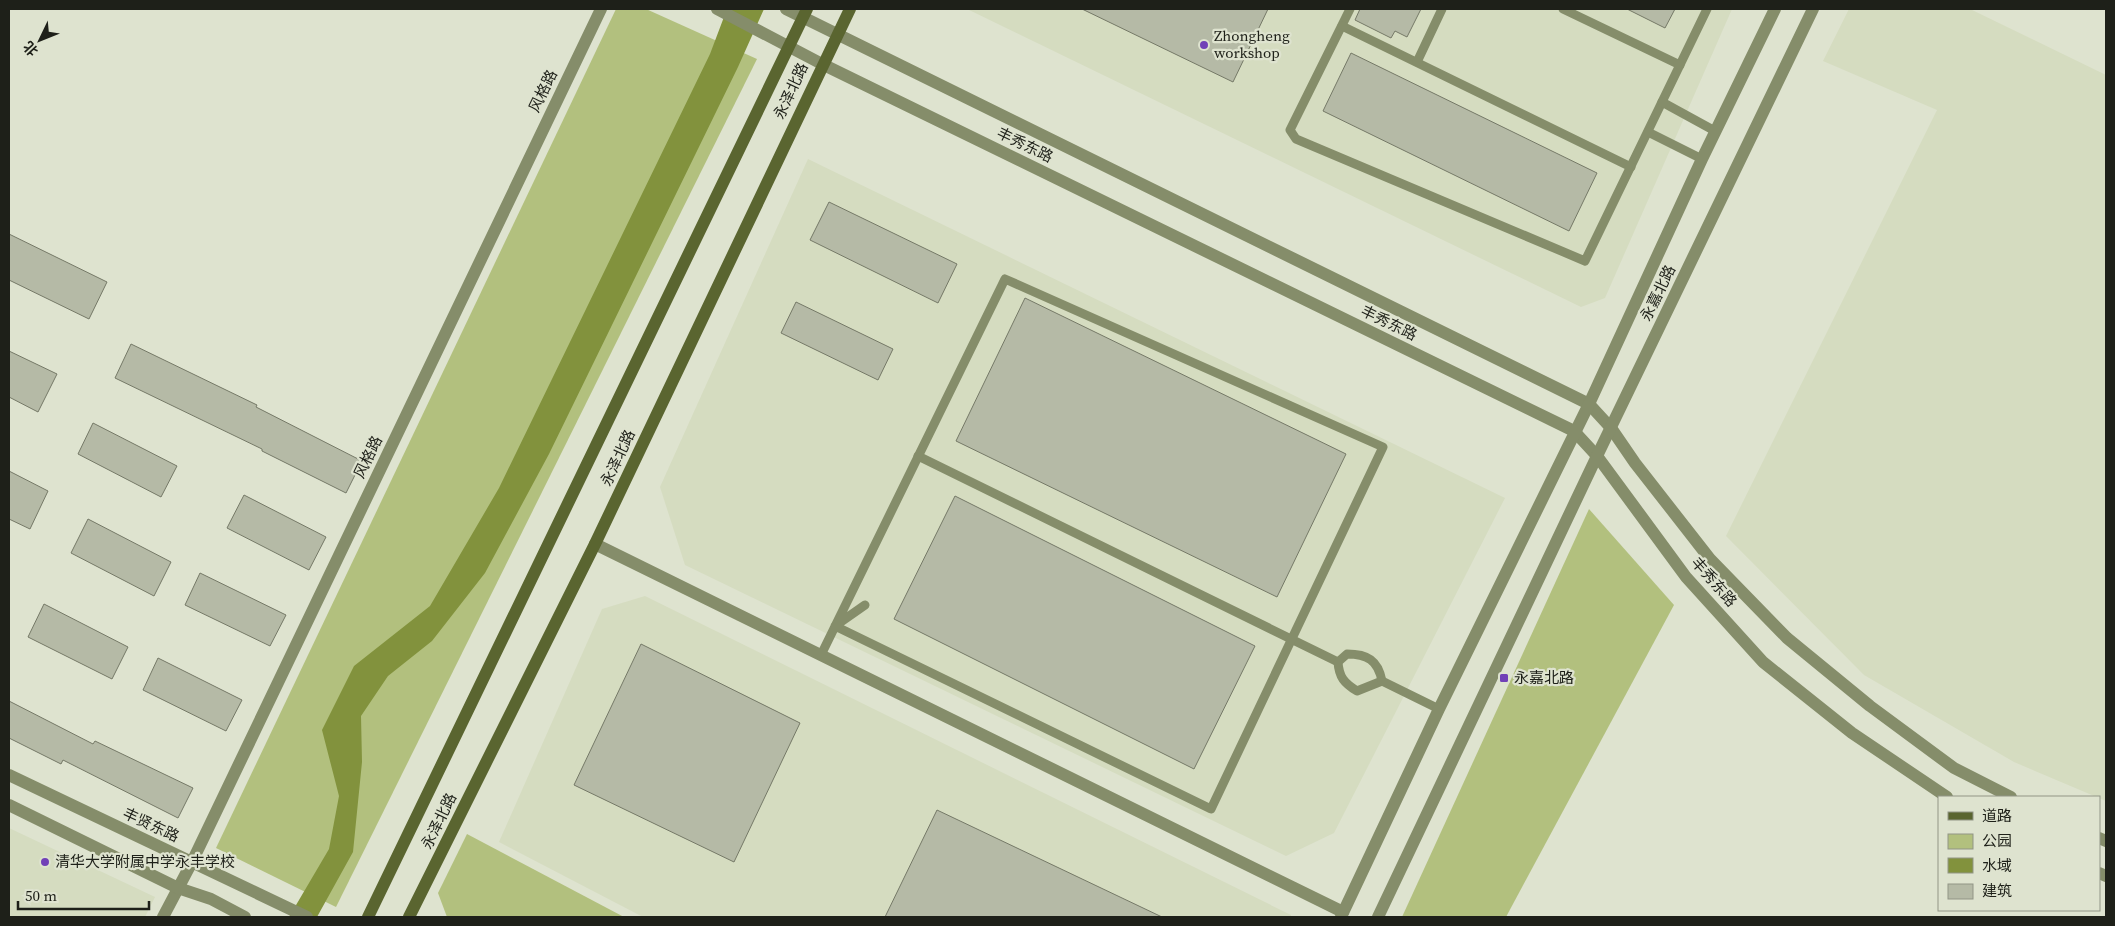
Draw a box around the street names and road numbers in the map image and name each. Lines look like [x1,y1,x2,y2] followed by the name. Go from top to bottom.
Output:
[768,59,813,122] street label: 永泽北路
[523,66,562,116] street label: 风格路
[994,122,1057,167] street label: 丰秀东路
[1635,261,1680,324] street label: 永嘉北路
[1358,300,1421,345] street label: 丰秀东路
[595,426,640,489] street label: 永泽北路
[348,432,387,482] street label: 风格路
[1687,552,1742,611] street label: 丰秀东路
[416,789,461,852] street label: 永泽北路
[120,802,183,847] street label: 丰贤东路

